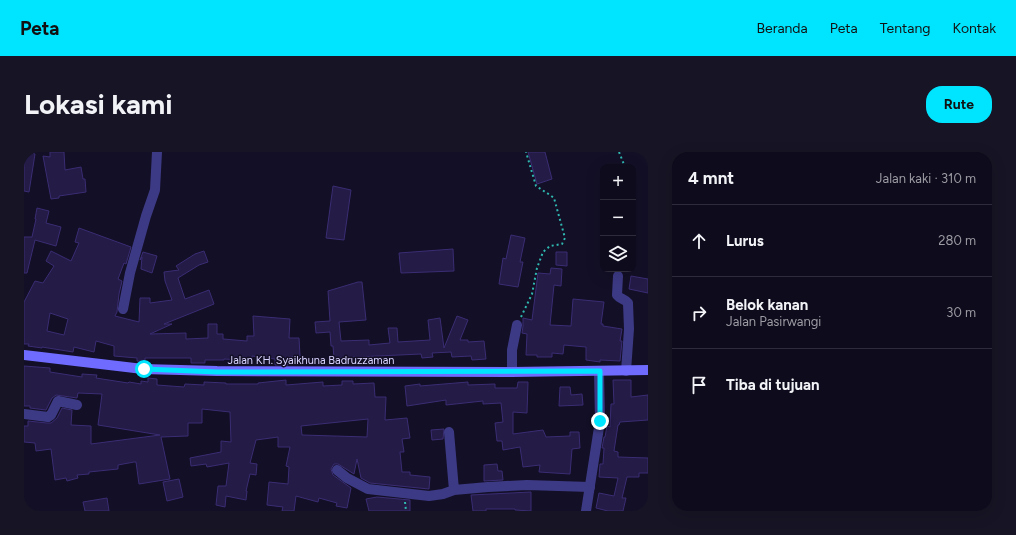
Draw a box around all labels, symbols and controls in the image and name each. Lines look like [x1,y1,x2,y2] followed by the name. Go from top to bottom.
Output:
[20,17,59,40] text: Peta
[756,20,808,37] text: Beranda
[830,20,858,37] text: Peta
[880,20,930,37] text: Tentang
[952,20,996,37] text: Kontak
[926,86,992,123] button: Rute
[24,87,173,121] text: Lokasi kami
[600,164,636,272] map controls
[600,164,636,200] button: +
[688,168,734,188] text: 4 mnt
[876,171,976,186] text: Jalan kaki · 310 m
[600,200,636,236] button: −
[688,230,710,252] icon: ahead
[726,232,764,250] text: Lurus
[938,233,976,248] text: 280 m
[600,236,636,272] button: layers
[726,296,808,314] text: Belok kanan
[688,302,710,324] icon: right
[946,305,976,320] text: 30 m
[726,314,821,329] text: Jalan Pasirwangi
[228,354,394,367] street label: Jalan KH. Syaikhuna Badruzzaman
[135,360,153,378] route start
[688,374,710,396] icon: arrive
[726,376,820,394] text: Tiba di tujuan
[591,412,609,430] route end

